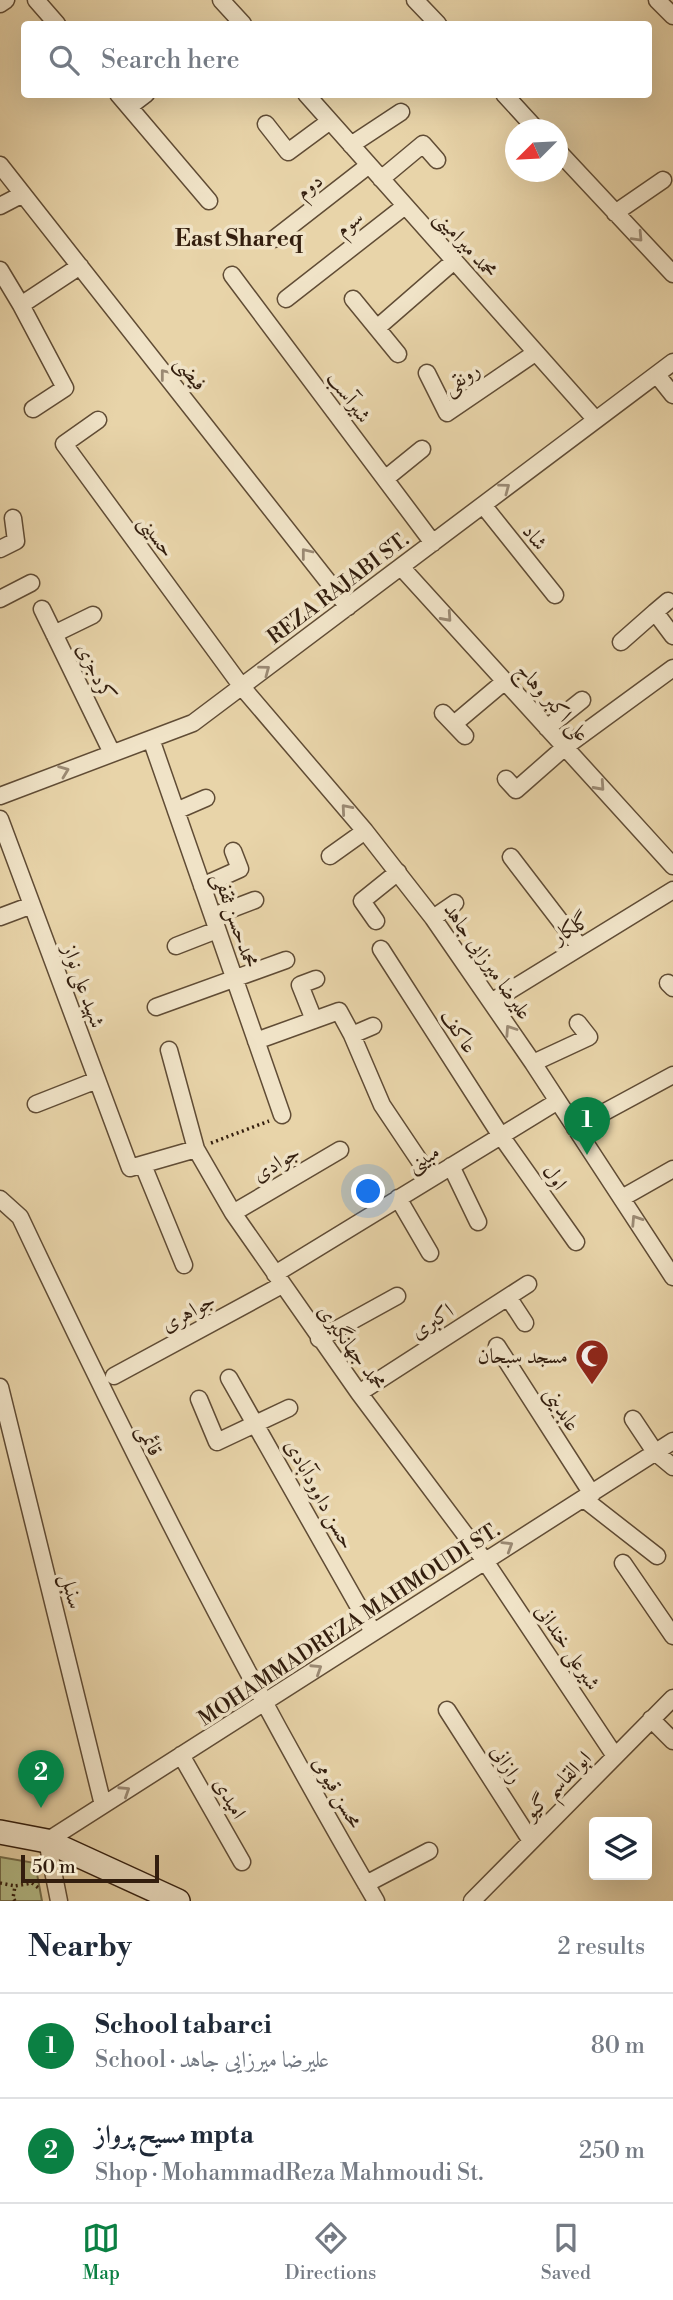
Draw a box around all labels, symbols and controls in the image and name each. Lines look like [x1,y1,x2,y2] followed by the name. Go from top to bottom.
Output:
[21,21,652,98] search box
[45,41,83,79] icon: search
[101,44,240,76] text: Search here
[505,119,568,182] north arrow
[291,168,331,209] street label: دوم
[330,205,371,246] street label: سوم
[427,205,503,285] street label: محمد میرامینی
[175,225,304,253] district label: East Shareq
[629,229,642,242] one-way arrow
[168,351,212,397] street label: فیضی
[438,357,486,402] street label: رونقی
[320,366,377,429] street label: شیرآسب
[161,370,174,382] one-way arrow
[498,484,510,497] one-way arrow
[131,510,180,563] street label: حسینی
[516,519,553,556] street label: شاد
[263,527,415,651] street label: REZA RAJABI ST.
[302,548,315,561] one-way arrow
[439,609,451,622] one-way arrow
[70,639,120,706] street label: کردجزی
[506,658,594,751] street label: علی اکبر وهاج
[257,665,270,678] one-way arrow
[57,766,69,780] one-way arrow
[592,778,604,791] one-way arrow
[342,804,354,817] one-way arrow
[206,869,264,972] street label: محمدحسن ثقفی
[437,898,537,1025] street label: علیرضا میرزایی جاهد
[546,906,595,951] street label: گلکار
[53,939,110,1032] street label: شهید علی نواز
[434,1004,482,1059] street label: عاکف
[505,1025,518,1038] one-way arrow
[564,1097,610,1155] pin: 1
[402,1139,445,1180] street label: مبینی
[248,1140,305,1188] street label: جوادی
[536,1160,572,1196] street label: اول
[351,1174,385,1208] your location
[632,1215,644,1228] one-way arrow
[157,1287,220,1338] street label: جواهری
[406,1298,459,1345] street label: اکبری
[311,1299,392,1396] street label: محمد جهانگیری
[573,1337,611,1386] mosque icon: مسجد سبحان
[477,1344,568,1370] place label: مسجد سبحان
[537,1382,585,1437] street label: عابدینی
[130,1420,168,1461] street label: قائمی
[278,1434,361,1554] street label: حسن داوودآبادی
[194,1517,505,1732] street label: MOHAMMADREZA MAHMOUDI ST.
[501,1542,514,1555] one-way arrow
[53,1571,88,1612] street label: سنبل
[527,1599,606,1697] street label: شیرعلی خندانی
[309,1664,322,1677] one-way arrow
[484,1740,528,1789] street label: رازانی
[517,1746,602,1832] street label: ابوالقاسم گیو
[18,1750,64,1808] pin: 2
[306,1752,368,1833] street label: محسن قیومی
[207,1773,251,1824] street label: امیدی
[117,1787,130,1800] one-way arrow
[589,1817,652,1880] map controls
[589,1817,652,1880] button: layers
[21,1852,159,1884] scale bar
[32,1855,76,1879] text: 50 m
[28,1928,132,1966] text: Nearby
[558,1933,645,1961] text: 2 results
[95,2009,272,2041] text: School tabarci
[45,2032,57,2060] text: 1
[591,2032,645,2060] text: 80 m
[95,2046,329,2074] text: School · علیرضا میرزایی جاهد
[95,2119,254,2151] text: مسیح پرواز mpta
[44,2137,58,2165] text: 2
[579,2137,645,2165] text: 250 m
[95,2159,484,2187] text: Shop · MohammadReza Mahmoudi St.
[82,2219,120,2285] tab: Map
[285,2219,376,2285] tab: Directions
[541,2219,591,2285] tab: Saved

